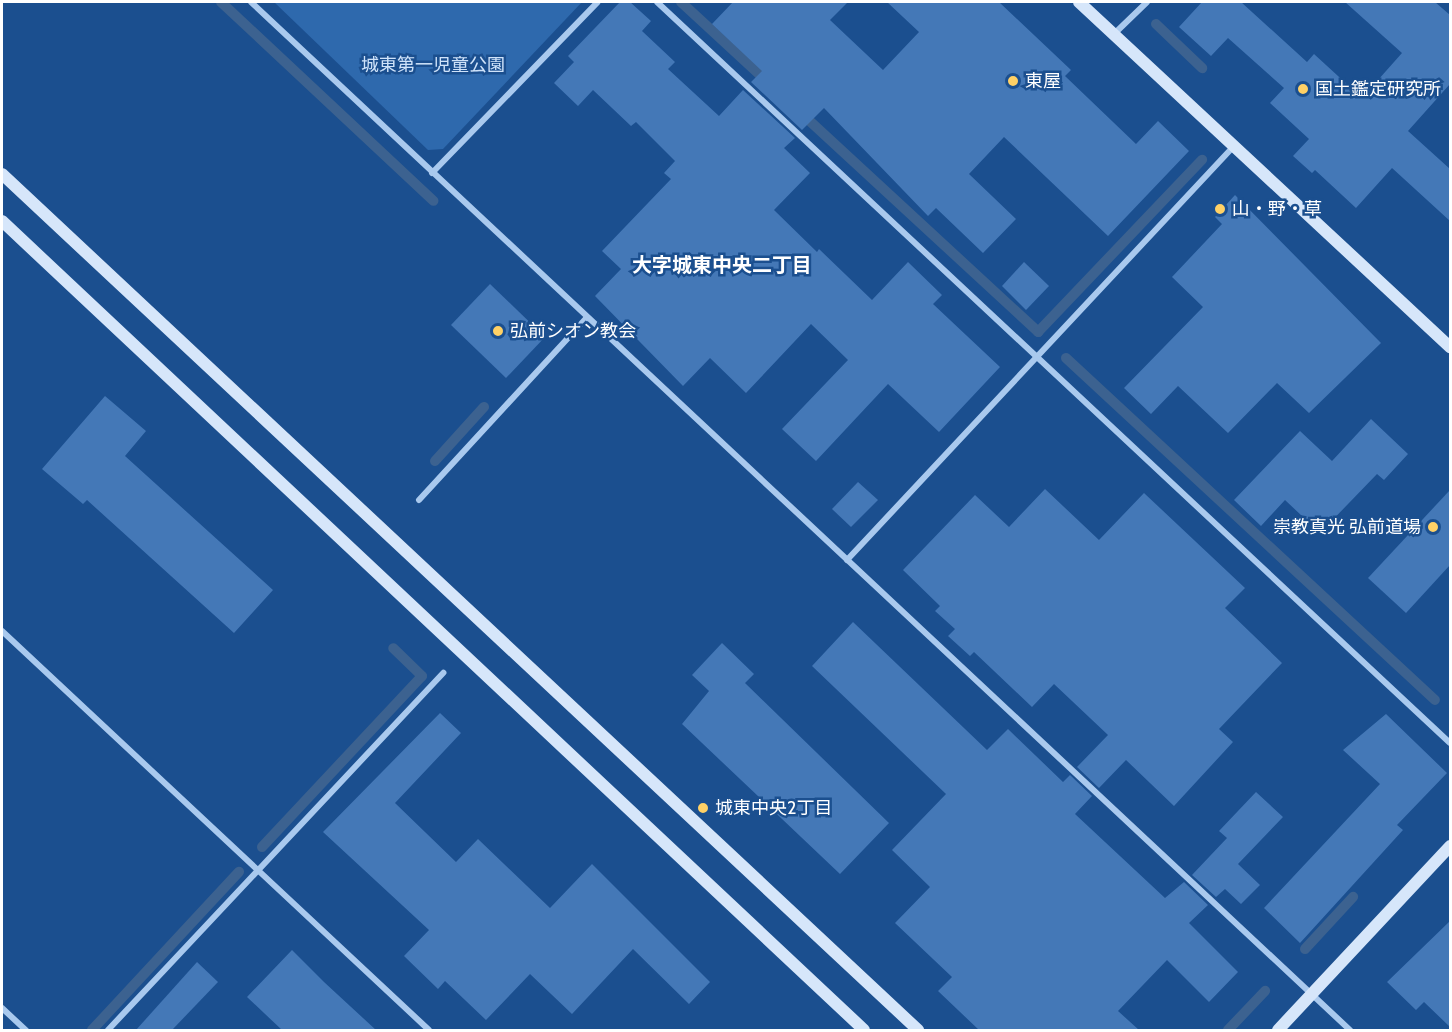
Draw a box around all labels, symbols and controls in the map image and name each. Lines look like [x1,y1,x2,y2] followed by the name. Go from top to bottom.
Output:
[361,54,505,76] park label: 城東第一児童公園
[1025,70,1061,92] place label: 東屋
[1006,74,1020,88] marker: 東屋
[1315,78,1441,100] place label: 国土鑑定研究所
[1296,82,1310,96] marker: 国土鑑定研究所
[1232,198,1322,220] place label: 山・野・草
[1213,202,1227,216] marker: 山・野・草
[632,253,812,277] district label: 大字城東中央二丁目
[510,320,636,342] place label: 弘前シオン教会
[491,324,505,338] marker: 弘前シオン教会
[1273,516,1421,538] place label: 崇教真光 弘前道場
[1426,520,1440,534] marker: 崇教真光 弘前道場
[715,797,832,819] place label: 城東中央2丁目
[696,801,710,815] marker: 城東中央2丁目

